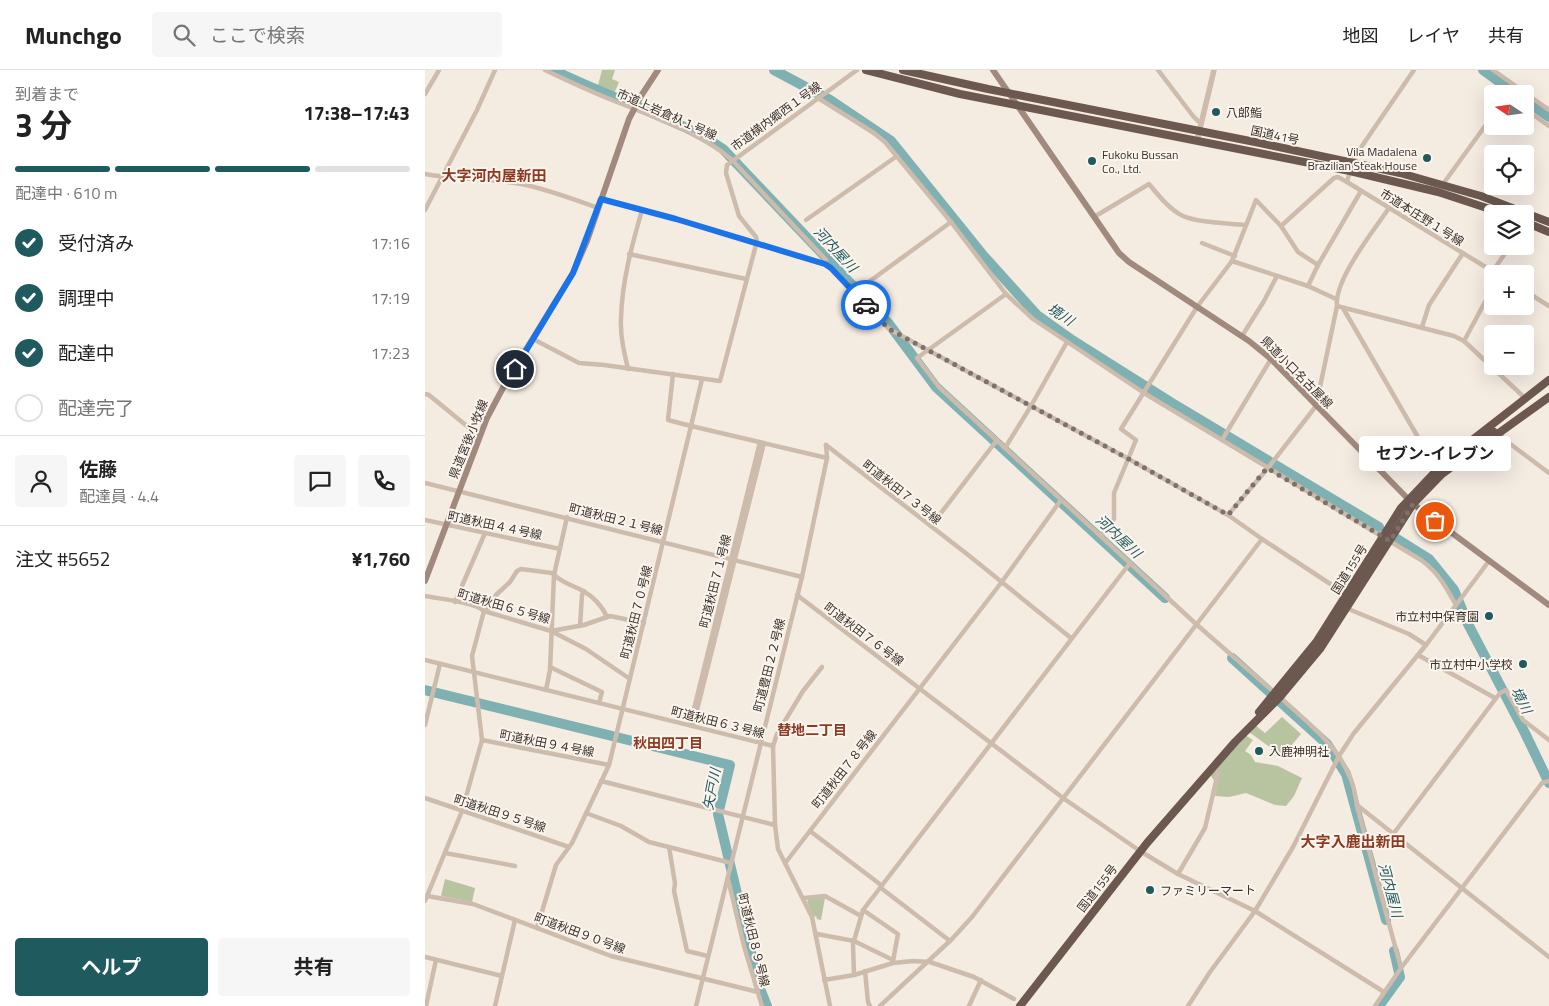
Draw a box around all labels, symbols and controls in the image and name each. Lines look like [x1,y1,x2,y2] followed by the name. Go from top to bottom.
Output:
[152,12,502,57] search box
[25,17,122,53] text: Munchgo
[210,20,305,49] text: ここで検索
[170,21,198,49] icon: search
[1343,22,1379,49] text: 地図
[1407,22,1460,49] text: レイヤ
[1488,22,1524,49] text: 共有
[727,77,825,155] street label: 市道横内郷西１号線
[15,82,79,106] text: 到着まで
[614,83,720,145] street label: 市道上岩倉杁１号線
[1484,85,1534,135] north arrow
[1484,85,1534,375] map controls
[303,98,410,127] text: 17:38–17:43
[15,101,72,149] text: 3 分
[1226,103,1262,122] place label: 八郎鮨
[1210,106,1222,118] marker: 八郎鮨
[1249,121,1301,149] street label: 国道41号
[1307,142,1417,175] place label: Vila Madalena Brazilian Steak House
[1102,145,1179,178] place label: Fukoku Bussan Co., Ltd.
[1484,145,1534,195] button: locate
[1421,152,1433,164] marker: Vila Madalena Brazilian Steak House
[1086,155,1098,167] marker: Fukoku Bussan Co., Ltd.
[441,164,547,187] district label: 大字河内屋新田
[15,181,117,205] text: 配達中 · 610 m
[1376,184,1468,250] street label: 市道本庄野１号線
[1484,205,1534,255] button: layers
[809,221,864,278] water label: 河内屋川
[58,228,134,257] text: 受付済み
[15,229,43,257] icon: check
[371,231,410,255] text: 17:16
[1484,265,1534,315] button: +
[841,280,891,330] courier
[58,283,115,312] text: 調理中
[15,284,43,312] icon: check
[371,286,410,310] text: 17:19
[852,291,880,319] icon: car
[1044,297,1080,332] water label: 境川
[1484,325,1534,375] button: −
[1256,331,1338,413] street label: 県道小口名古屋線
[58,338,115,367] text: 配達中
[15,339,43,367] icon: check
[371,341,410,365] text: 17:23
[494,348,536,390] pin
[501,355,529,383] icon: home
[58,393,134,422] text: 配達完了
[443,396,493,482] street label: 県道宮後小牧線
[1359,436,1511,471] callout: セブン-イレブン
[1376,441,1494,465] text: セブン-イレブン
[79,454,117,483] text: 佐藤
[15,455,67,507] button: person
[294,455,346,507] button: chat
[358,455,410,507] button: phone
[858,455,946,529] street label: 町道秋田７３号線
[79,484,159,508] text: 配達員 · 4.4
[567,498,665,540] street label: 町道秋田２１号線
[1414,500,1456,542] pin
[446,506,544,544] street label: 町道秋田４４号線
[1421,507,1449,535] icon: bag
[1091,509,1148,564] water label: 河内屋川
[694,532,736,630] street label: 町道秋田７１号線
[1326,540,1372,598] street label: 国道155号
[15,544,110,573] text: 注文 #5652
[352,544,410,573] text: ¥1,760
[615,563,657,661] street label: 町道秋田７０号線
[455,584,553,628] street label: 町道秋田６５号線
[820,598,908,670] street label: 町道秋田７６号線
[1395,607,1479,626] place label: 市立村中保育園
[1483,610,1495,622] marker: 市立村中保育園
[748,616,790,714] street label: 町道豊田２２号線
[1429,655,1513,674] place label: 市立村中小学校
[1517,658,1529,670] marker: 市立村中小学校
[1506,683,1539,719] water label: 境川
[669,701,767,743] street label: 町道秋田６３号線
[777,719,847,740] district label: 替地二丁目
[498,725,596,761] street label: 町道秋田９４号線
[807,725,881,813] street label: 町道秋田７８号線
[633,732,703,753] district label: 秋田四丁目
[1269,742,1329,761] place label: 入鹿神明社
[1253,745,1265,757] marker: 入鹿神明社
[697,764,726,812] water label: 矢戸川
[451,789,549,837] street label: 町道秋田９５号線
[1300,830,1406,853] district label: 大字入鹿出新田
[1072,860,1122,916] street label: 国道155号
[1374,860,1409,922] water label: 河内屋川
[1160,881,1256,900] place label: ファミリーマート
[1144,884,1156,896] marker: ファミリーマート
[733,891,775,989] street label: 町道秋田８９号線
[532,908,628,958] street label: 町道秋田９０号線
[15,938,208,996] button: ヘルプ
[218,938,410,996] button: 共有

